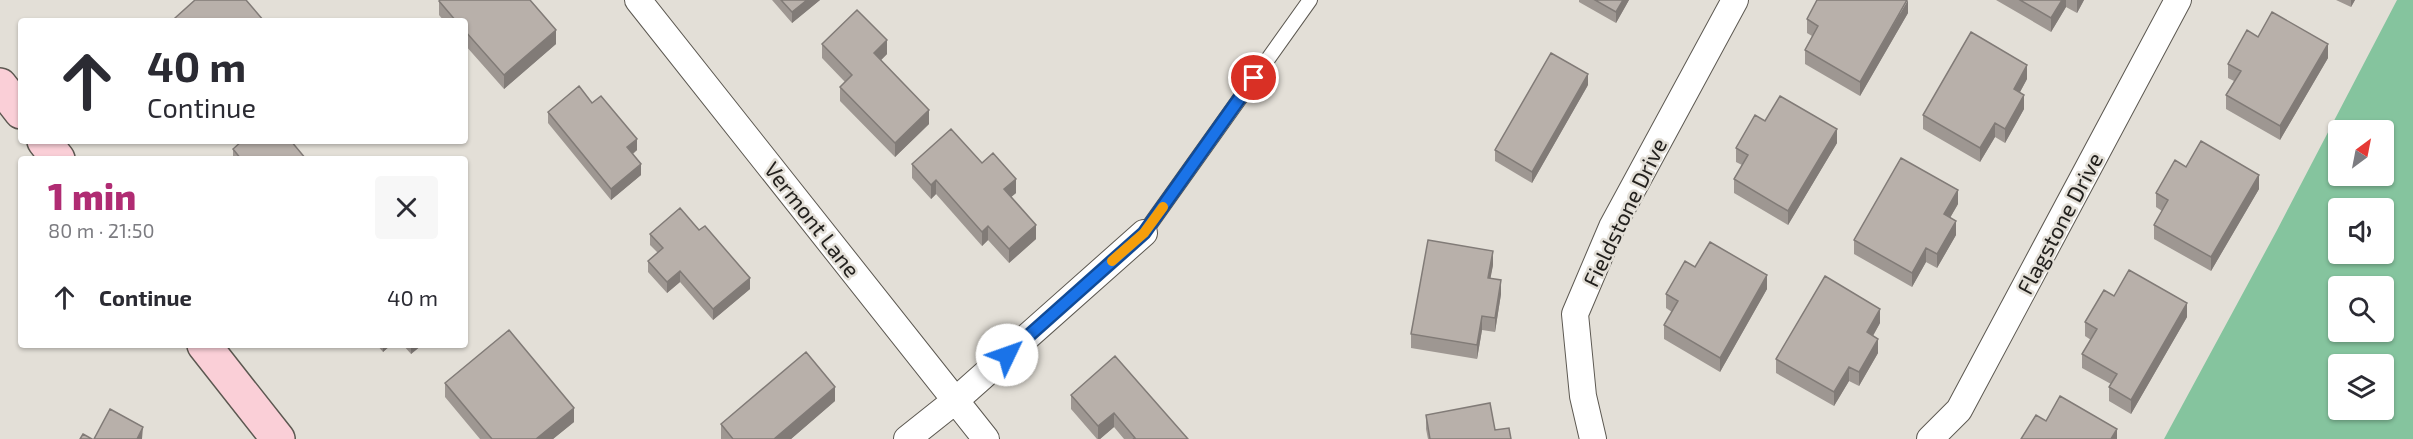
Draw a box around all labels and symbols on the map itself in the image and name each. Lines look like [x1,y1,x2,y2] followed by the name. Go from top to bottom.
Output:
[1228,52,1279,103] pin
[2328,120,2394,186] north arrow
[1577,133,1671,291] street label: Fieldstone Drive
[2011,148,2107,298] street label: Flagstone Drive
[760,156,866,282] street label: Vermont Lane
[975,323,1039,387] position arrow

